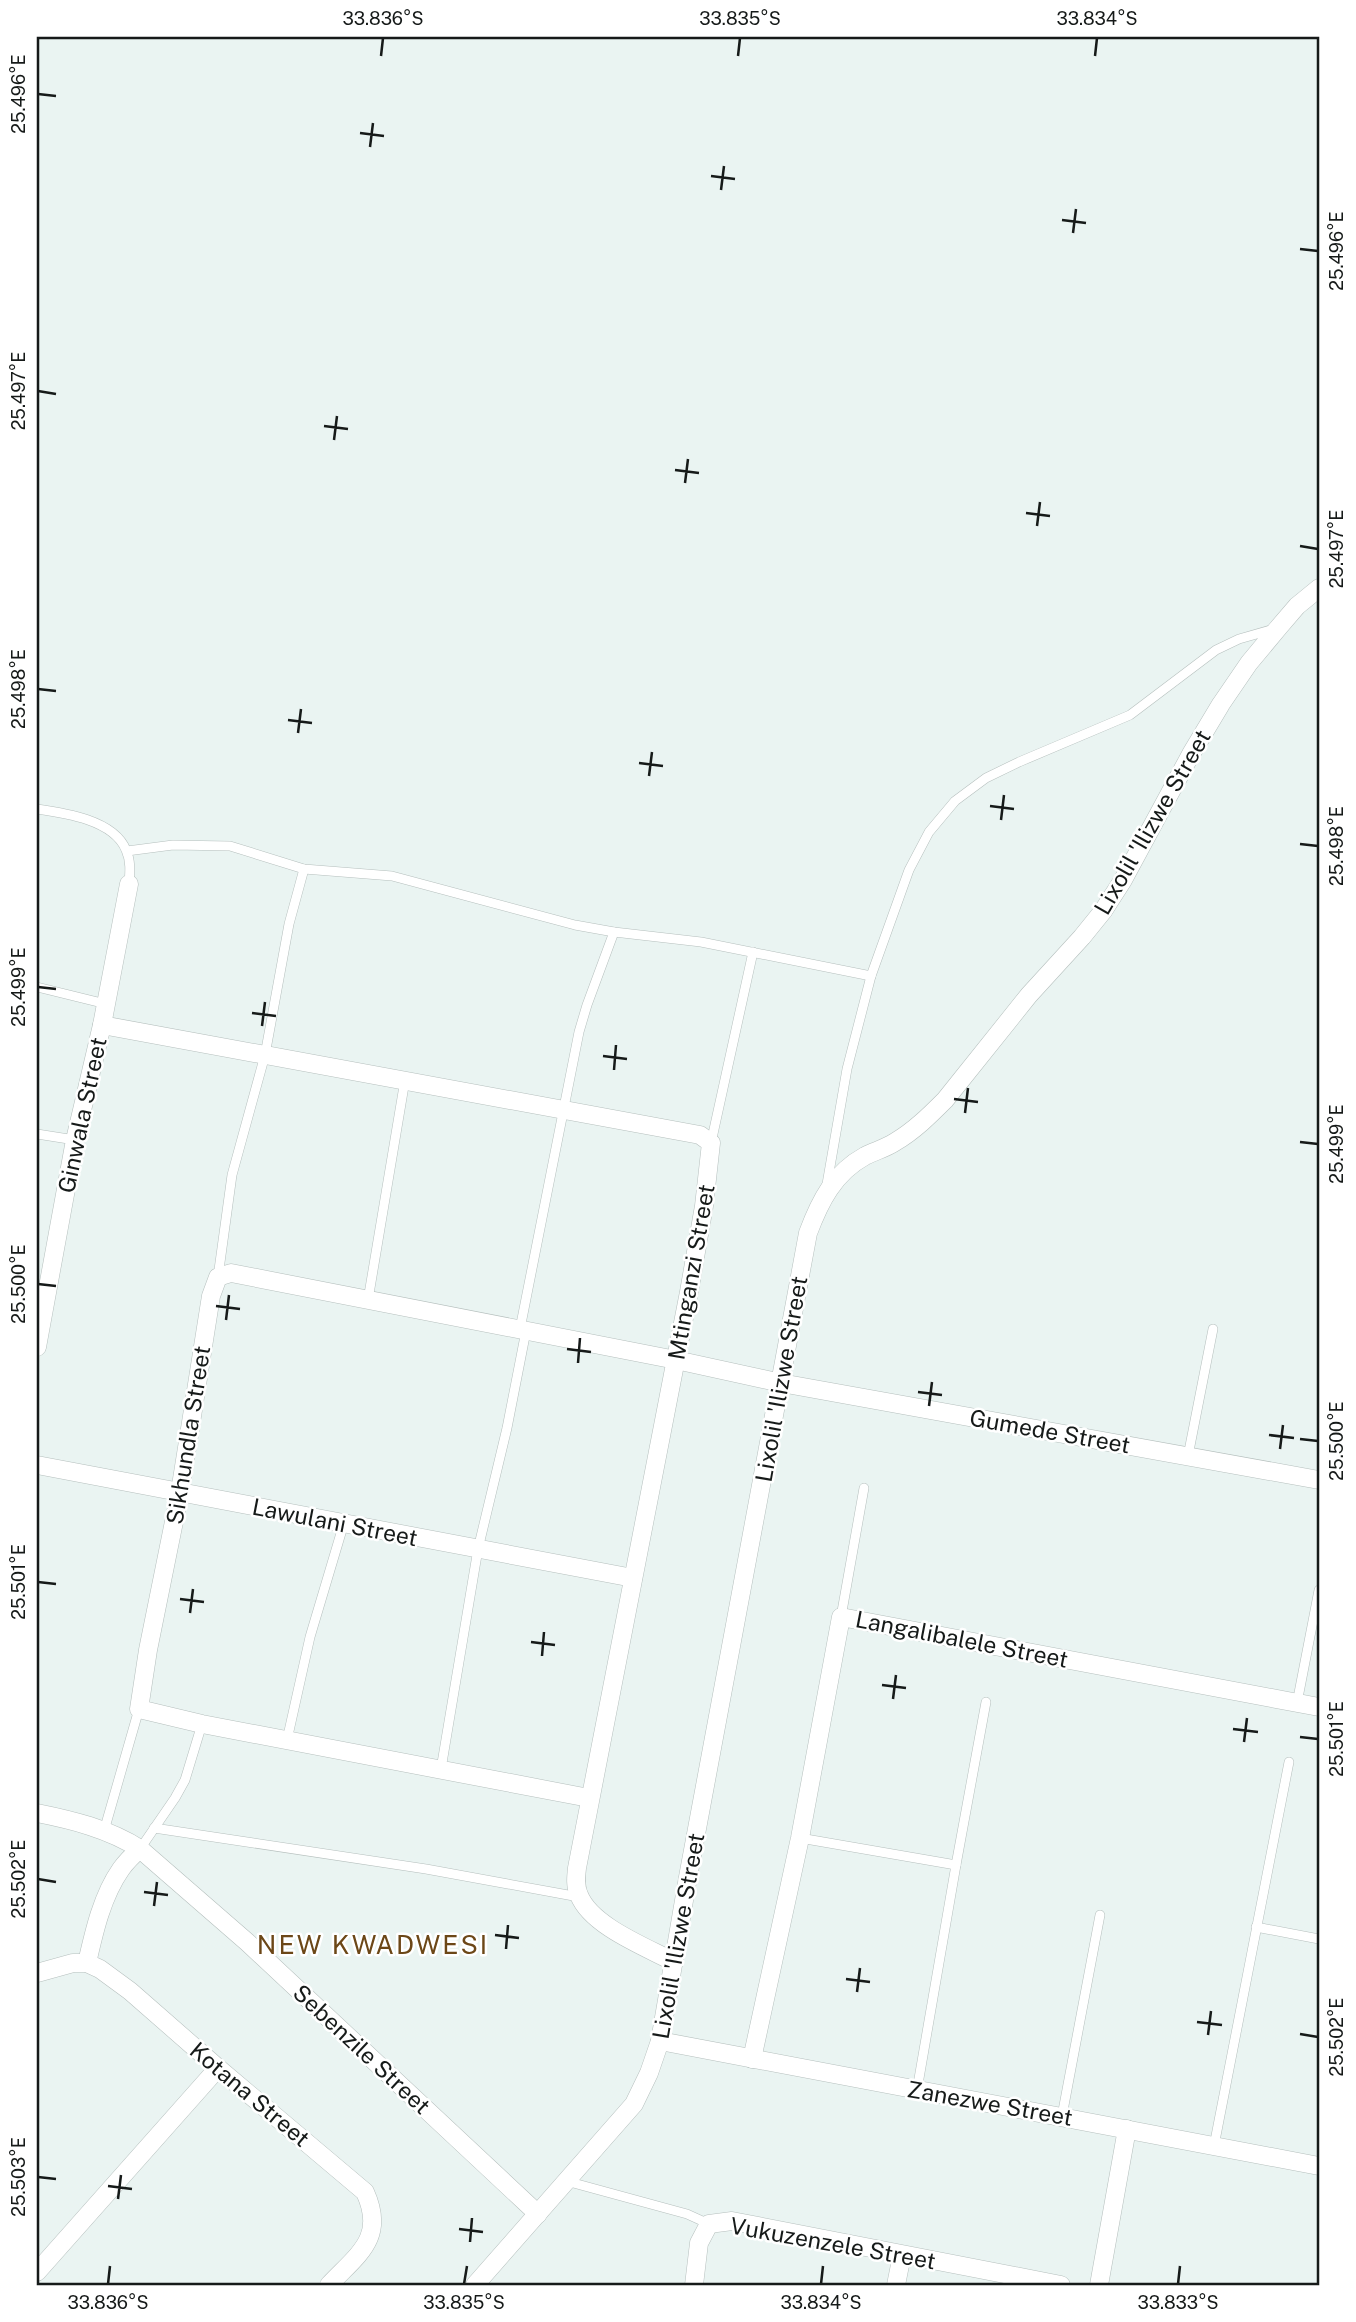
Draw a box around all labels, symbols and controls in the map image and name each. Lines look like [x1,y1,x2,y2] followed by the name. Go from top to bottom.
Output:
[343,8,423,29] text: 33.836°S
[699,8,781,29] text: 33.835°S
[1056,8,1138,29] text: 33.834°S
[8,54,29,134] text: 25.496°E
[1326,211,1347,291] text: 25.496°E
[8,352,29,430] text: 25.497°E
[1326,510,1347,588] text: 25.497°E
[8,649,29,729] text: 25.498°E
[1088,725,1216,919] street label: Lixolil 'Ilizwe Street
[1326,806,1347,886] text: 25.498°E
[8,947,29,1027] text: 25.499°E
[52,1035,112,1195] street label: Ginwala Street
[1326,1104,1347,1184] text: 25.499°E
[662,1182,720,1362] street label: Mtinganzi Street
[8,1244,29,1324] text: 25.500°E
[750,1274,812,1484] street label: Lixolil 'Ilizwe Street
[161,1344,215,1526] street label: Sikhundla Street
[1326,1401,1347,1481] text: 25.500°E
[968,1404,1132,1458] street label: Gumede Street
[250,1493,420,1551] street label: Lawulani Street
[8,1544,29,1620] text: 25.501°E
[853,1605,1071,1673] street label: Langalibalele Street
[1326,1701,1347,1777] text: 25.501°E
[647,1831,709,2041] street label: Lixolil 'Ilizwe Street
[8,1839,29,1919] text: 25.502°E
[257,1929,489,1960] district label: NEW KWADWESI
[288,1979,436,2119] street label: Sebenzile Street
[1326,1997,1347,2077] text: 25.502°E
[185,2036,315,2152] street label: Kotana Street
[905,2075,1075,2131] street label: Zanezwe Street
[8,2137,29,2217] text: 25.503°E
[728,2212,938,2274] street label: Vukuzenzele Street
[68,2292,148,2313] text: 33.836°S
[423,2292,505,2313] text: 33.835°S
[780,2292,862,2313] text: 33.834°S
[1137,2292,1219,2313] text: 33.833°S

